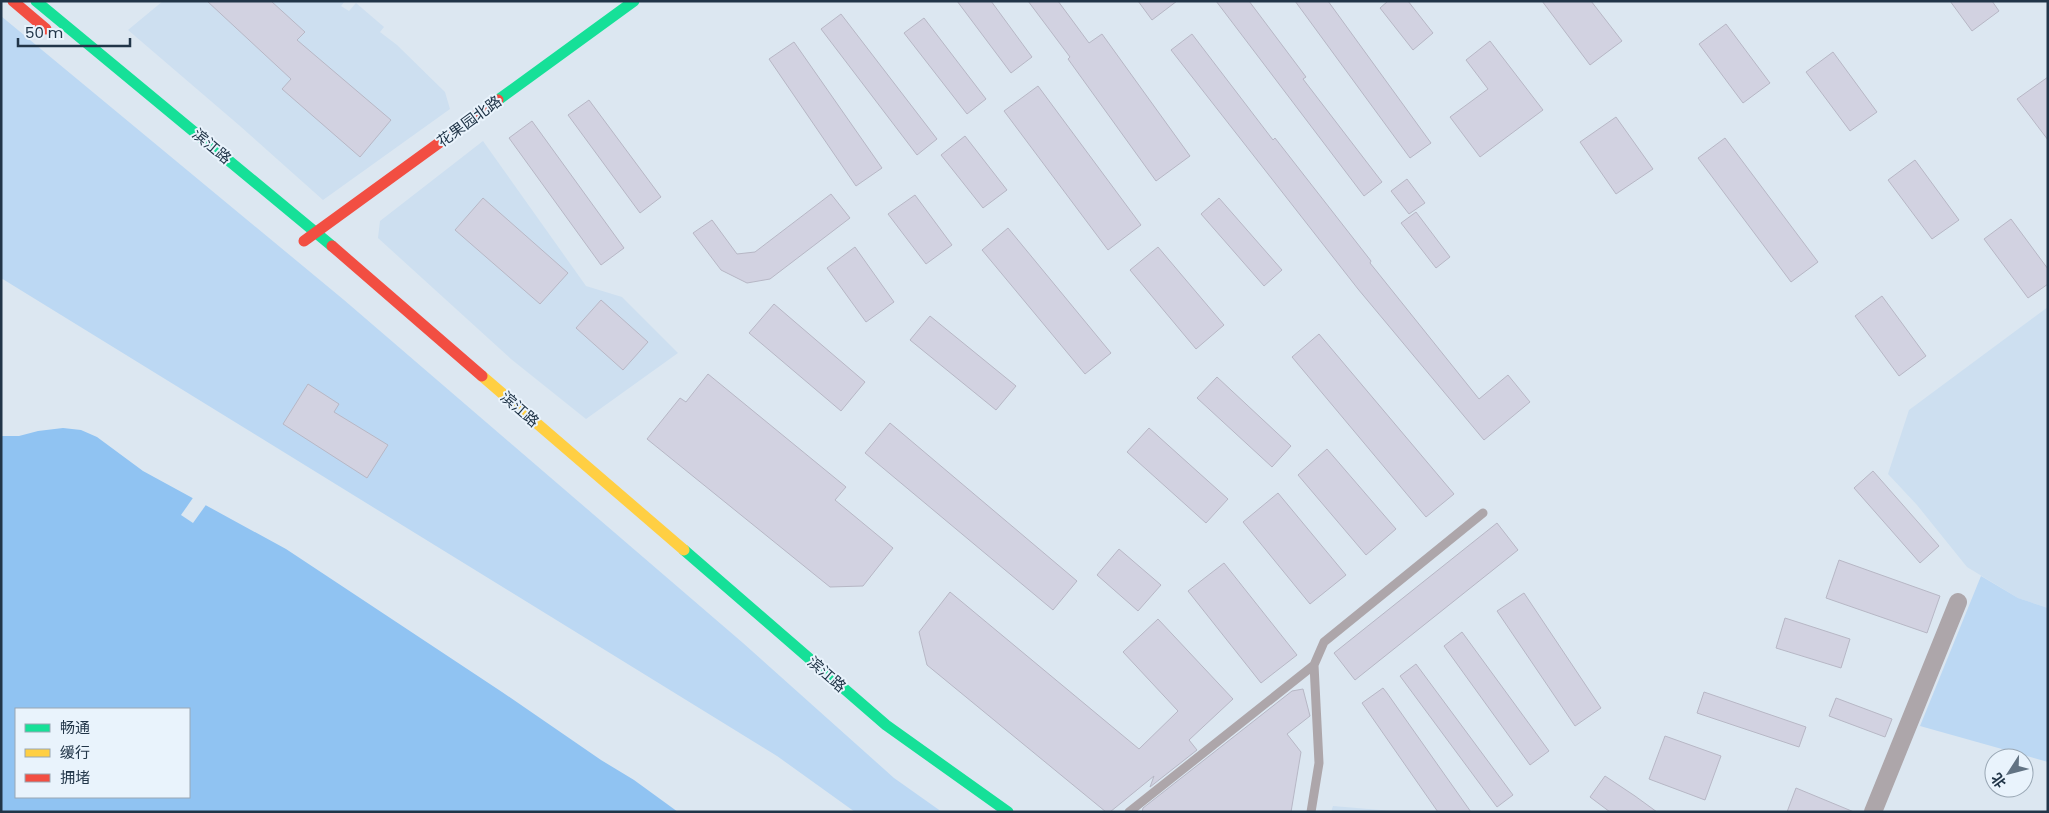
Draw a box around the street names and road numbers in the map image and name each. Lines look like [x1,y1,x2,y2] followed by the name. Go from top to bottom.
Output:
[432,90,506,152] street label: 花果园北路
[188,123,236,169] street label: 滨江路
[496,386,544,432] street label: 滨江路
[803,651,851,697] street label: 滨江路

